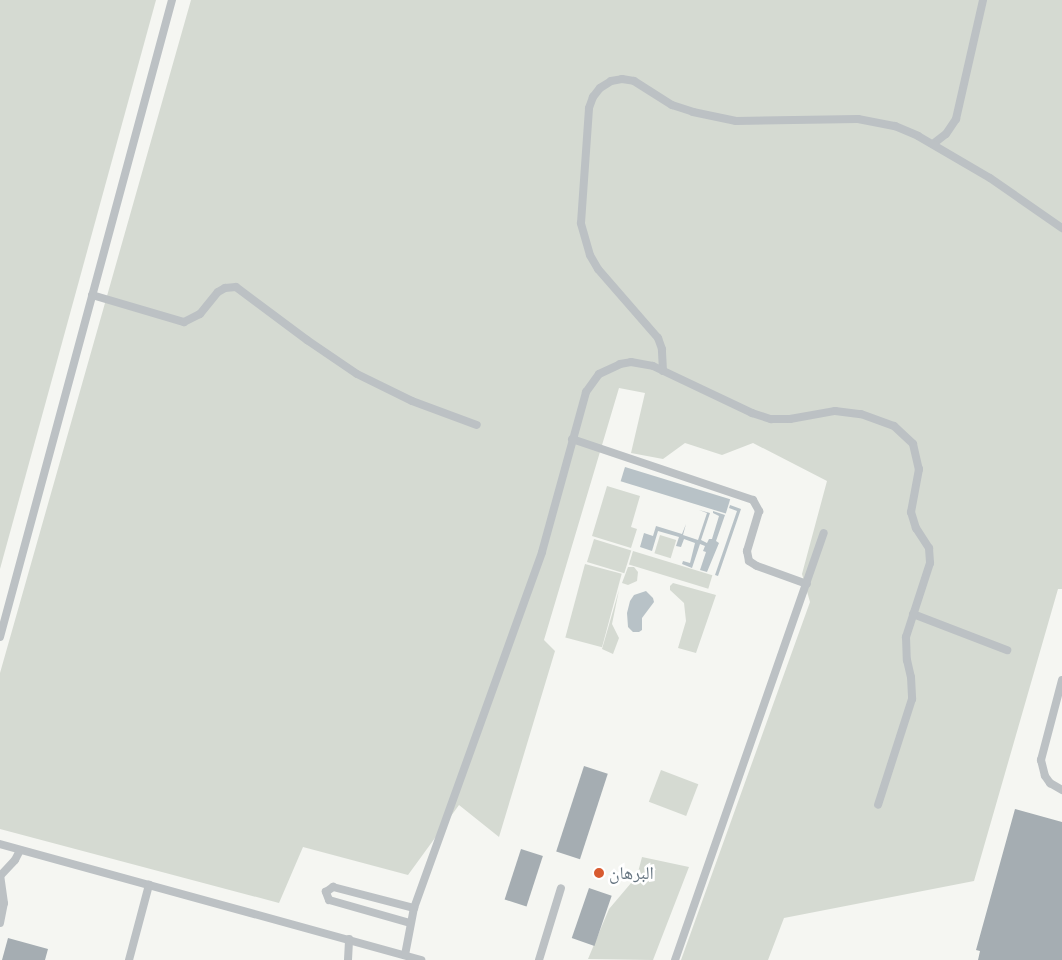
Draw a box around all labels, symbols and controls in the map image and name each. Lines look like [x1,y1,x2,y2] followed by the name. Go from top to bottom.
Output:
[609,862,654,884] place label: البرهان
[593,867,605,879] marker: البرهان

